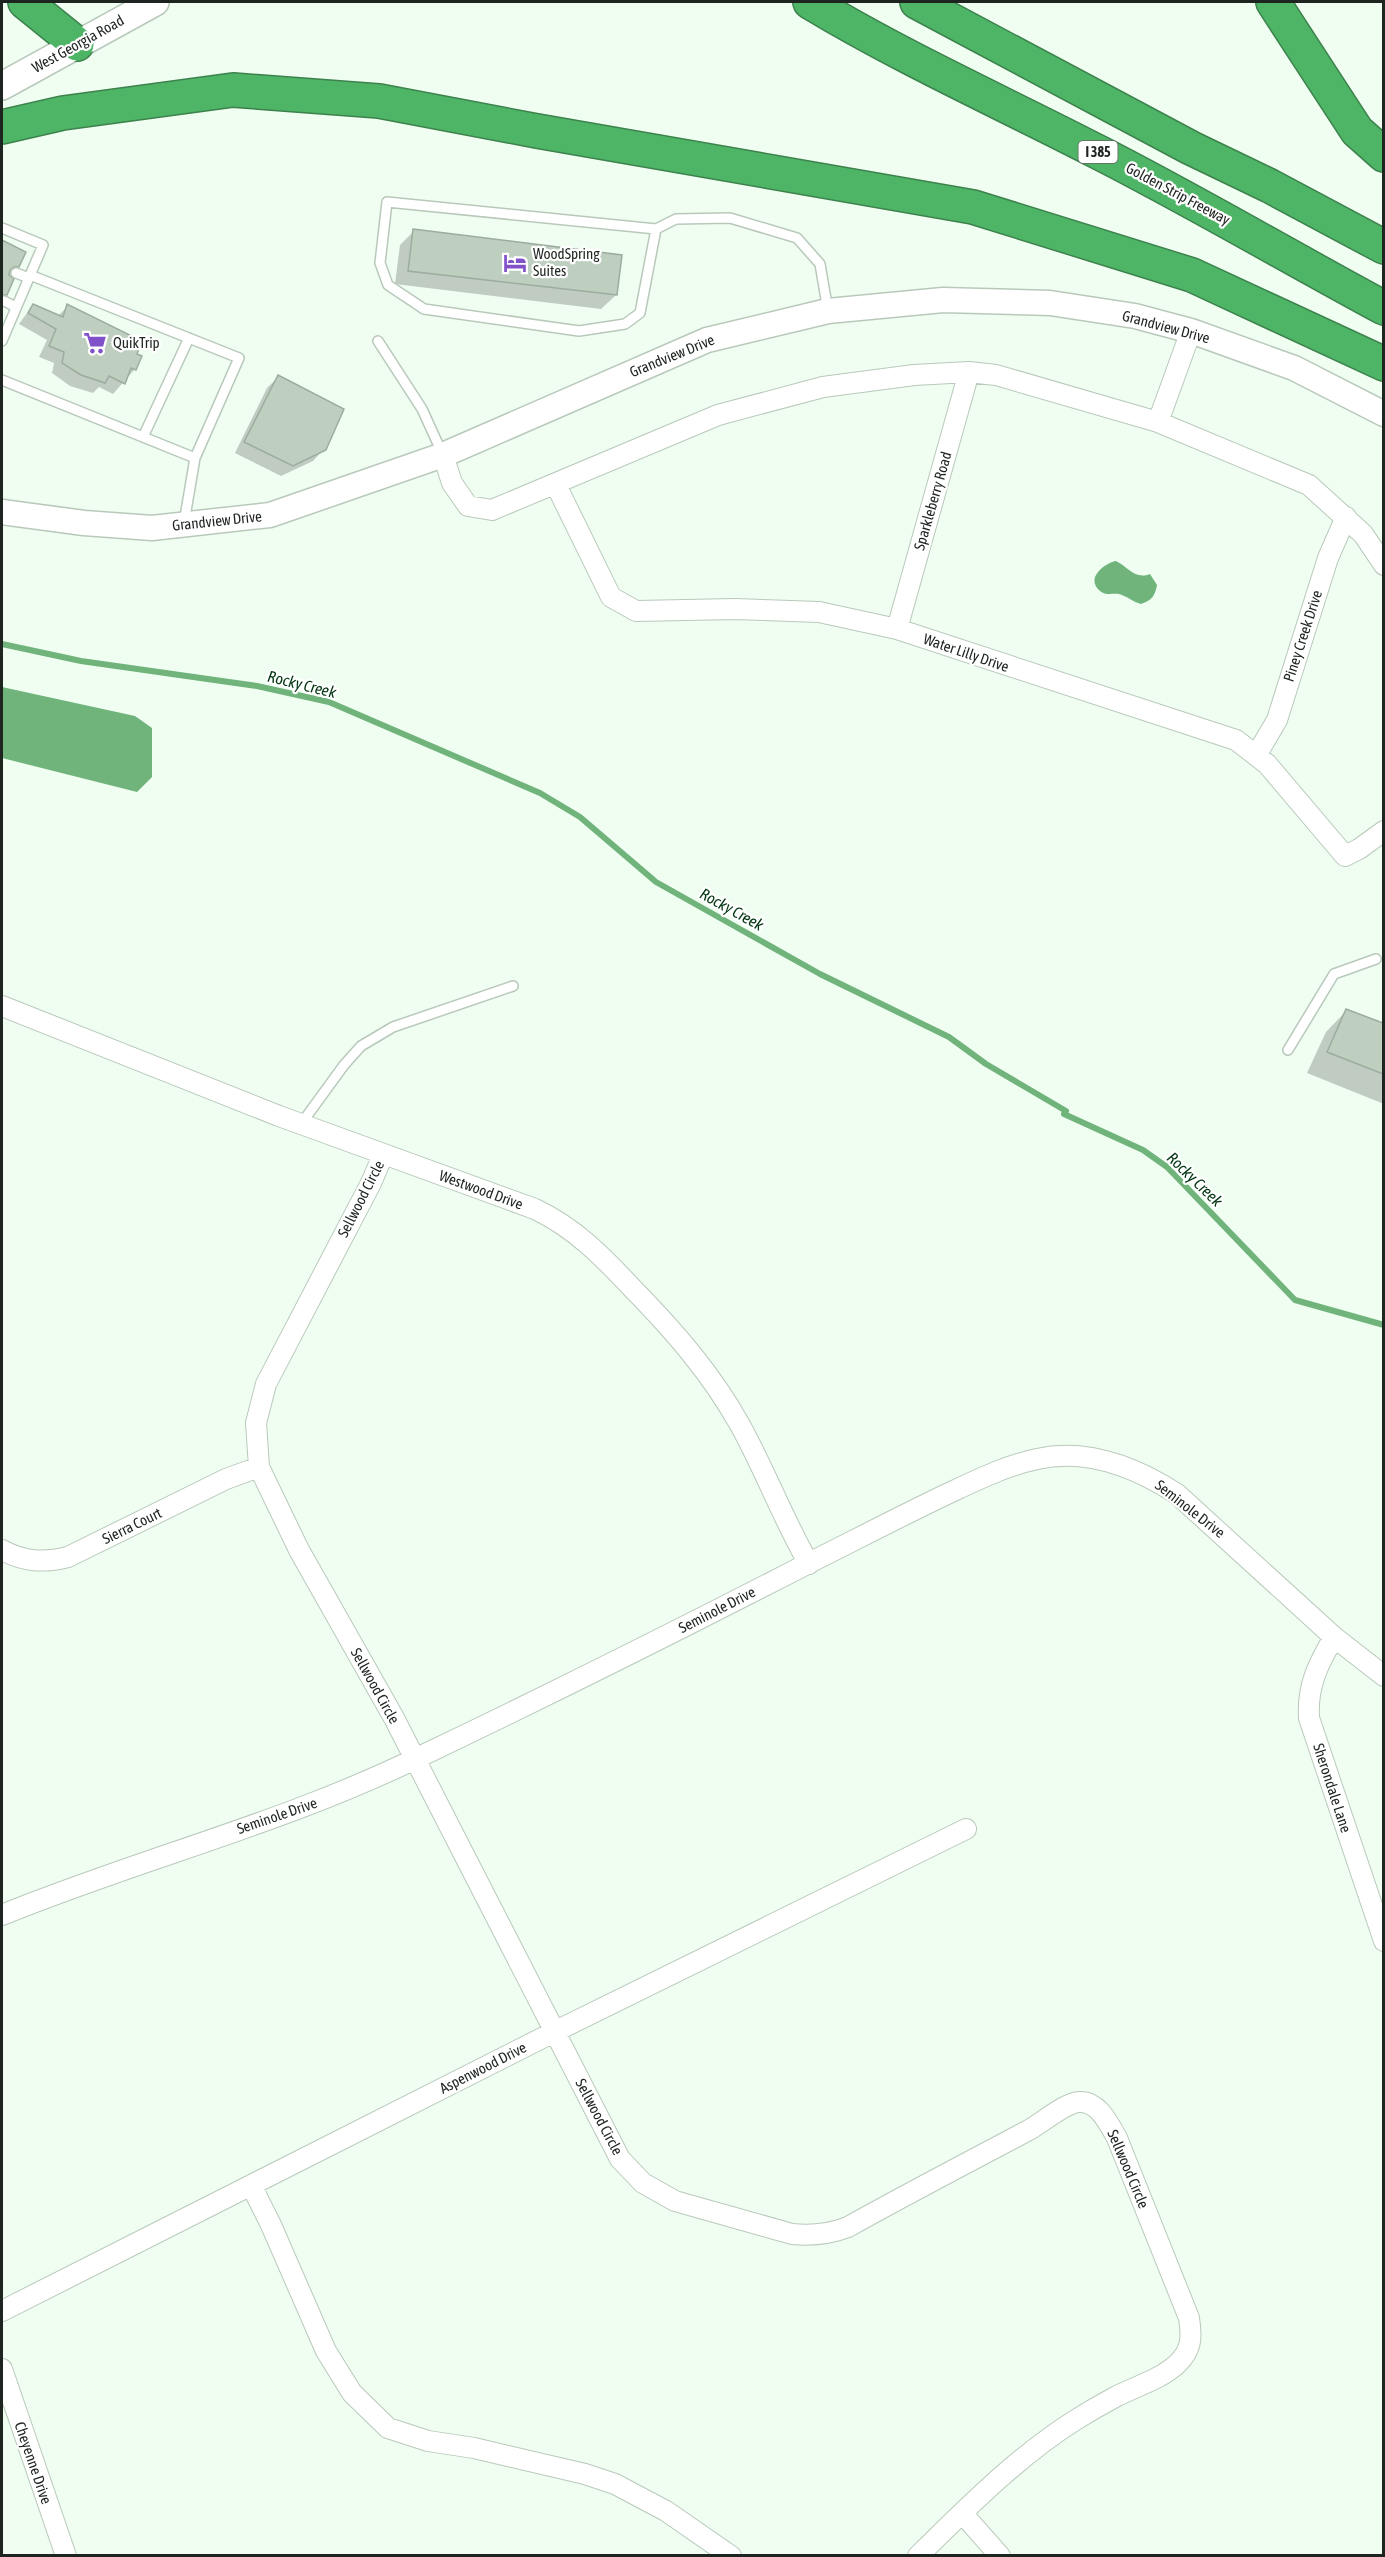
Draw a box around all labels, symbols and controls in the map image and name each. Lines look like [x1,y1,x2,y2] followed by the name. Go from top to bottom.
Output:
[29,11,127,76] street label: West Georgia Road
[1078,141,1118,163] road number: I 385
[1123,159,1233,228] street label: Golden Strip Freeway
[533,245,600,279] place label: WoodSpring Suites
[502,250,528,276] hotel icon: WoodSpring Suites
[1121,307,1212,346] street label: Grandview Drive
[82,330,108,356] supermarket icon: QuikTrip
[627,331,717,380] street label: Grandview Drive
[113,334,160,351] place label: QuikTrip
[910,450,955,552] street label: Sparkleberry Road
[171,507,263,534] street label: Grandview Drive
[1280,588,1325,684] street label: Piney Creek Drive
[921,630,1011,675] street label: Water Lilly Drive
[266,667,339,702] water label: Rocky Creek
[697,884,768,935] water label: Rocky Creek
[1163,1148,1227,1211] water label: Rocky Creek
[334,1157,387,1240] street label: Sellwood Circle
[437,1166,526,1213] street label: Westwood Drive
[1152,1476,1229,1541] street label: Seminole Drive
[99,1504,164,1547] street label: Sierra Court
[676,1583,758,1636] street label: Seminole Drive
[348,1645,403,1727] street label: Sellwood Circle
[1310,1741,1355,1835] street label: Sherondale Lane
[235,1794,319,1837] street label: Seminole Drive
[437,2038,529,2097] street label: Aspenwood Drive
[572,2076,627,2158] street label: Sellwood Circle
[1104,2127,1153,2211] street label: Sellwood Circle
[11,2419,56,2506] street label: Cheyenne Drive

